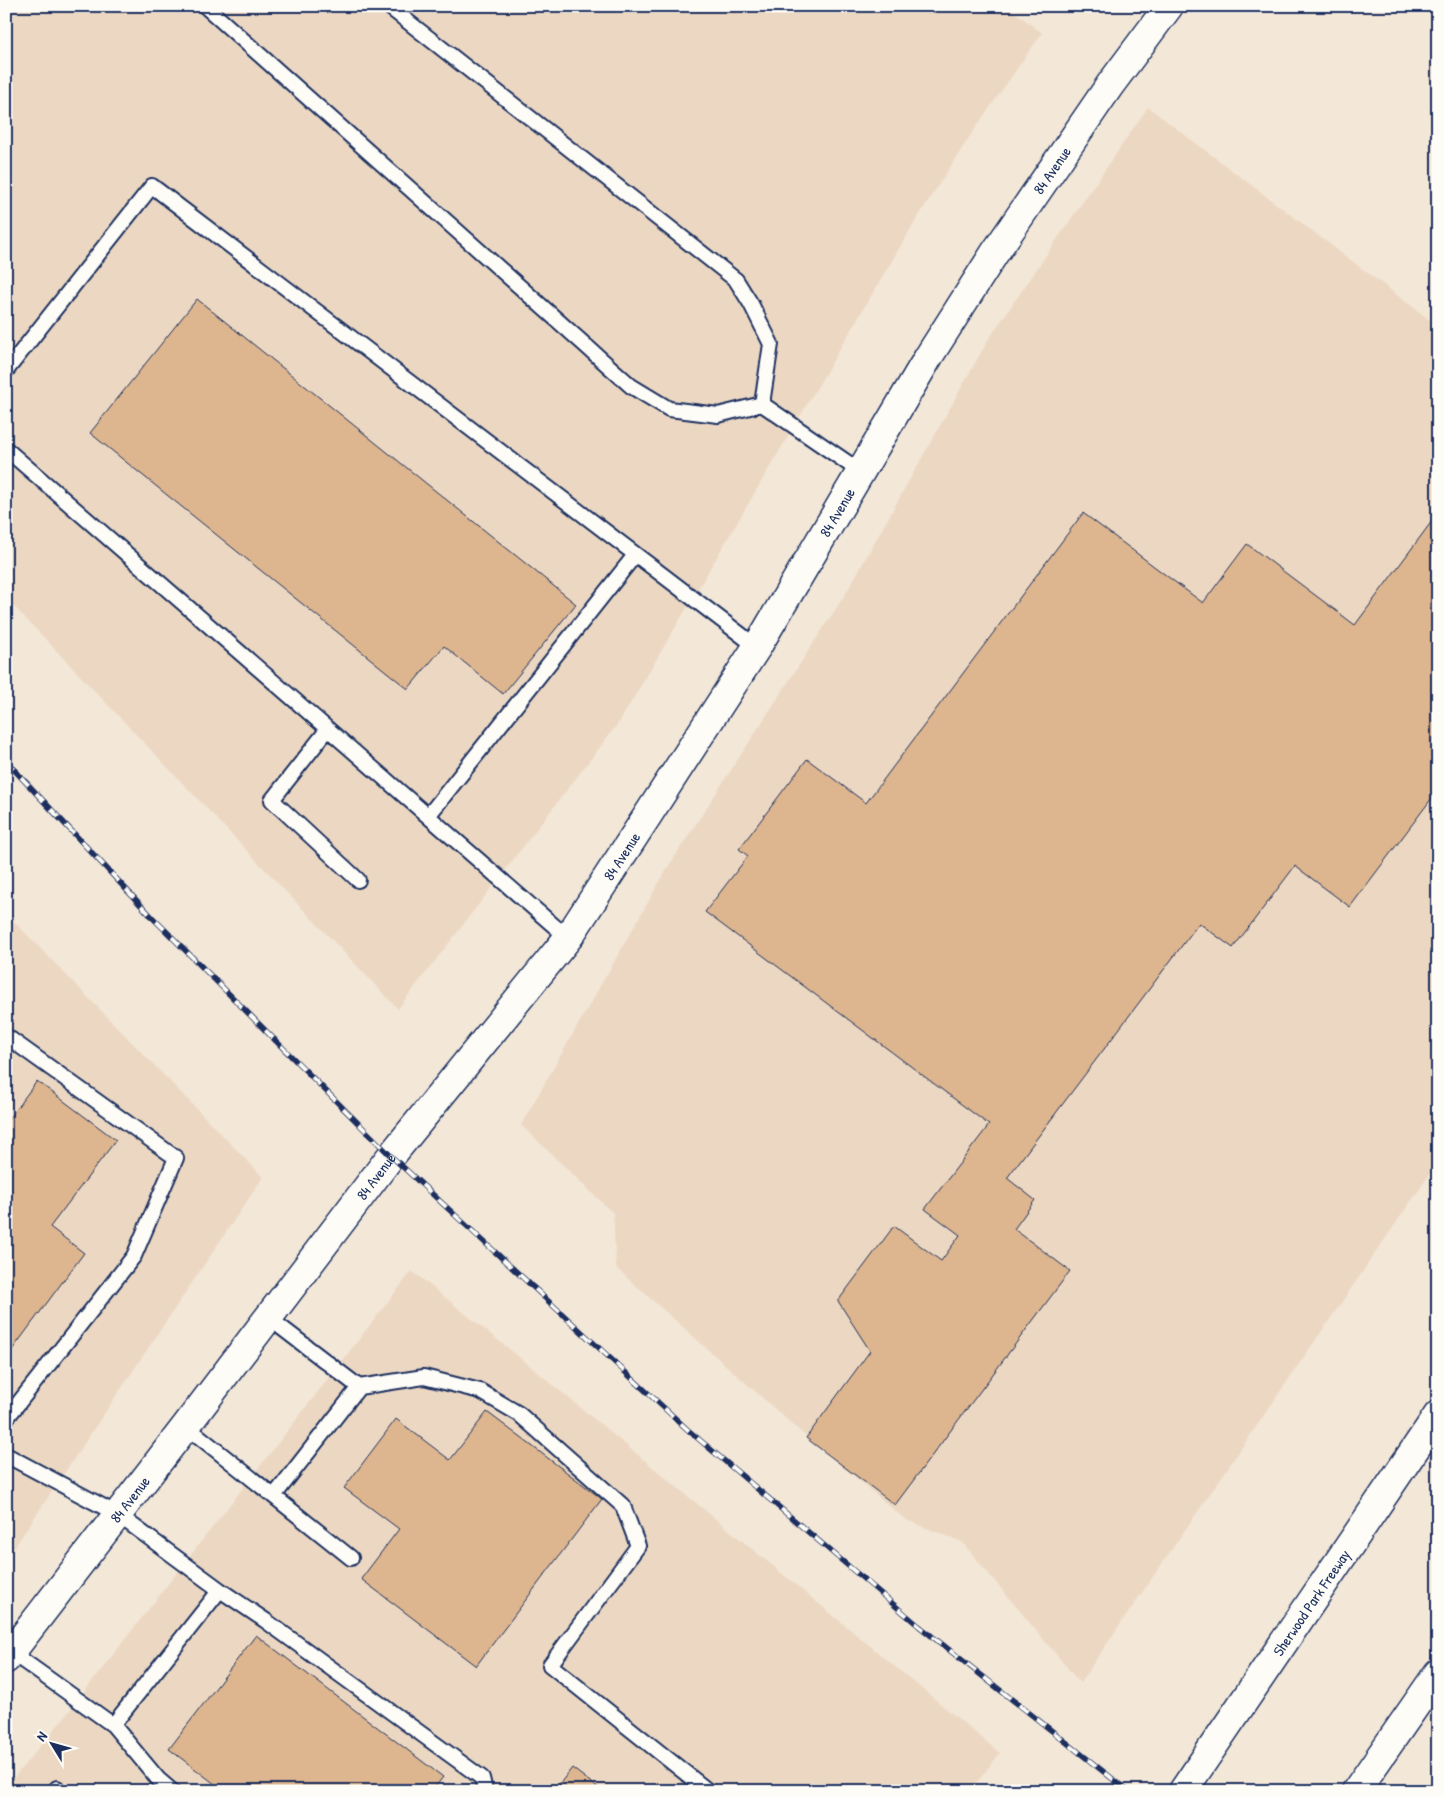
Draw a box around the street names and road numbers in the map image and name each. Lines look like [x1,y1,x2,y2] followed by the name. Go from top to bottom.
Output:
[1028,142,1075,198] street label: 84 Avenue
[814,484,859,541] street label: 84 Avenue
[598,828,645,884] street label: 84 Avenue
[351,1149,400,1204] street label: 84 Avenue
[105,1471,154,1527] street label: 84 Avenue
[1267,1545,1355,1660] street label: Sherwood Park Freeway

